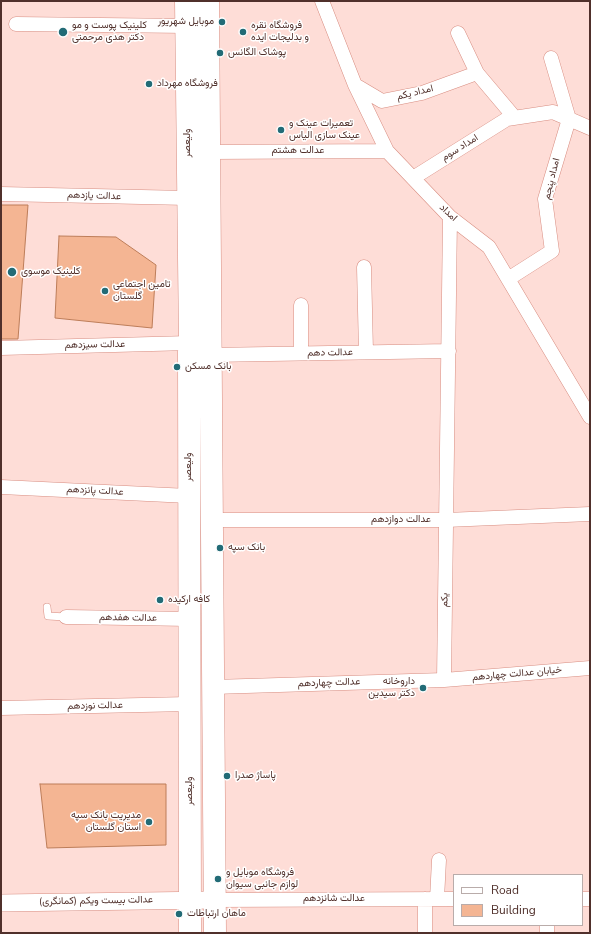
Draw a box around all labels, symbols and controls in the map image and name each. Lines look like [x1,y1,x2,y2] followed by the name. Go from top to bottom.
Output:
[158,16,214,28] place label: موبایل شهریور
[217,17,227,27] marker: موبایل شهریور
[72,20,147,44] place label: کلینیک پوست و مو دکتر هدی مرحمتی
[251,20,309,44] place label: فروشگاه نقره و بدلیجات ایده
[57,26,69,38] marker: کلینیک پوست و مو دکتر هدی مرحمتی
[238,27,248,37] marker: فروشگاه نقره و بدلیجات ایده
[228,47,286,59] place label: پوشاک الگانس
[215,48,225,58] marker: پوشاک الگانس
[157,78,218,90] place label: فروشگاه مهرداد
[144,79,154,89] marker: فروشگاه مهرداد
[395,83,435,103] street label: امداد یکم
[289,118,360,142] place label: تعمیرات عینک و عینک سازی الیاس
[276,125,286,135] marker: تعمیرات عینک و عینک سازی الیاس
[182,128,194,158] street label: ولیعصر
[439,132,481,164] street label: امداد سوم
[272,145,324,157] street label: عدالت هشتم
[541,157,563,201] street label: امداد پنجم
[67,189,121,203] street label: عدالت یازدهم
[437,202,459,224] street label: امداد
[6,266,18,278] marker: کلینیک موسوی
[21,266,80,278] place label: کلینیک موسوی
[113,279,171,302] place label: تامین اجتماعی گلستان
[100,286,110,296] marker: تامین اجتماعی گلستان
[65,338,125,352] street label: عدالت سیزدهم
[307,347,353,359] street label: عدالت دهم
[185,361,232,373] place label: بانک مسکن
[172,362,182,372] marker: بانک مسکن
[183,452,195,482] street label: ولیعصر
[66,484,124,498] street label: عدالت پانزدهم
[371,514,431,526] street label: عدالت دوازدهم
[228,542,265,554] place label: بانک سپه
[215,543,225,553] marker: بانک سپه
[439,593,451,607] street label: یکم
[168,594,210,606] place label: کافه ارکیده
[155,595,165,605] marker: کافه ارکیده
[99,611,157,625] street label: عدالت هفدهم
[471,664,563,684] street label: خیابان عدالت چهاردهم
[298,676,360,690] street label: عدالت چهاردهم
[368,676,415,700] place label: داروخانه دکتر سیدین
[418,683,428,693] marker: داروخانه دکتر سیدین
[67,700,123,712] street label: عدالت نوزدهم
[235,770,276,782] place label: پاساژ صدرا
[222,771,232,781] marker: پاساژ صدرا
[184,776,196,806] street label: ولیعصر
[71,810,141,834] place label: مدیریت بانک سپه استان گلستان
[144,817,154,827] marker: مدیریت بانک سپه استان گلستان
[226,867,298,890] place label: فروشگاه موبایل و لوازم جانبی سیوان
[213,874,223,884] marker: فروشگاه موبایل و لوازم جانبی سیوان
[453,874,583,926] legend
[491,882,519,898] text: Road
[303,893,365,905] street label: عدالت شانزدهم
[39,894,153,908] street label: عدالت بیست ویکم (کمانگری)
[491,902,536,918] text: Building
[187,908,246,920] place label: ماهان ارتباطات
[174,909,184,919] marker: ماهان ارتباطات

